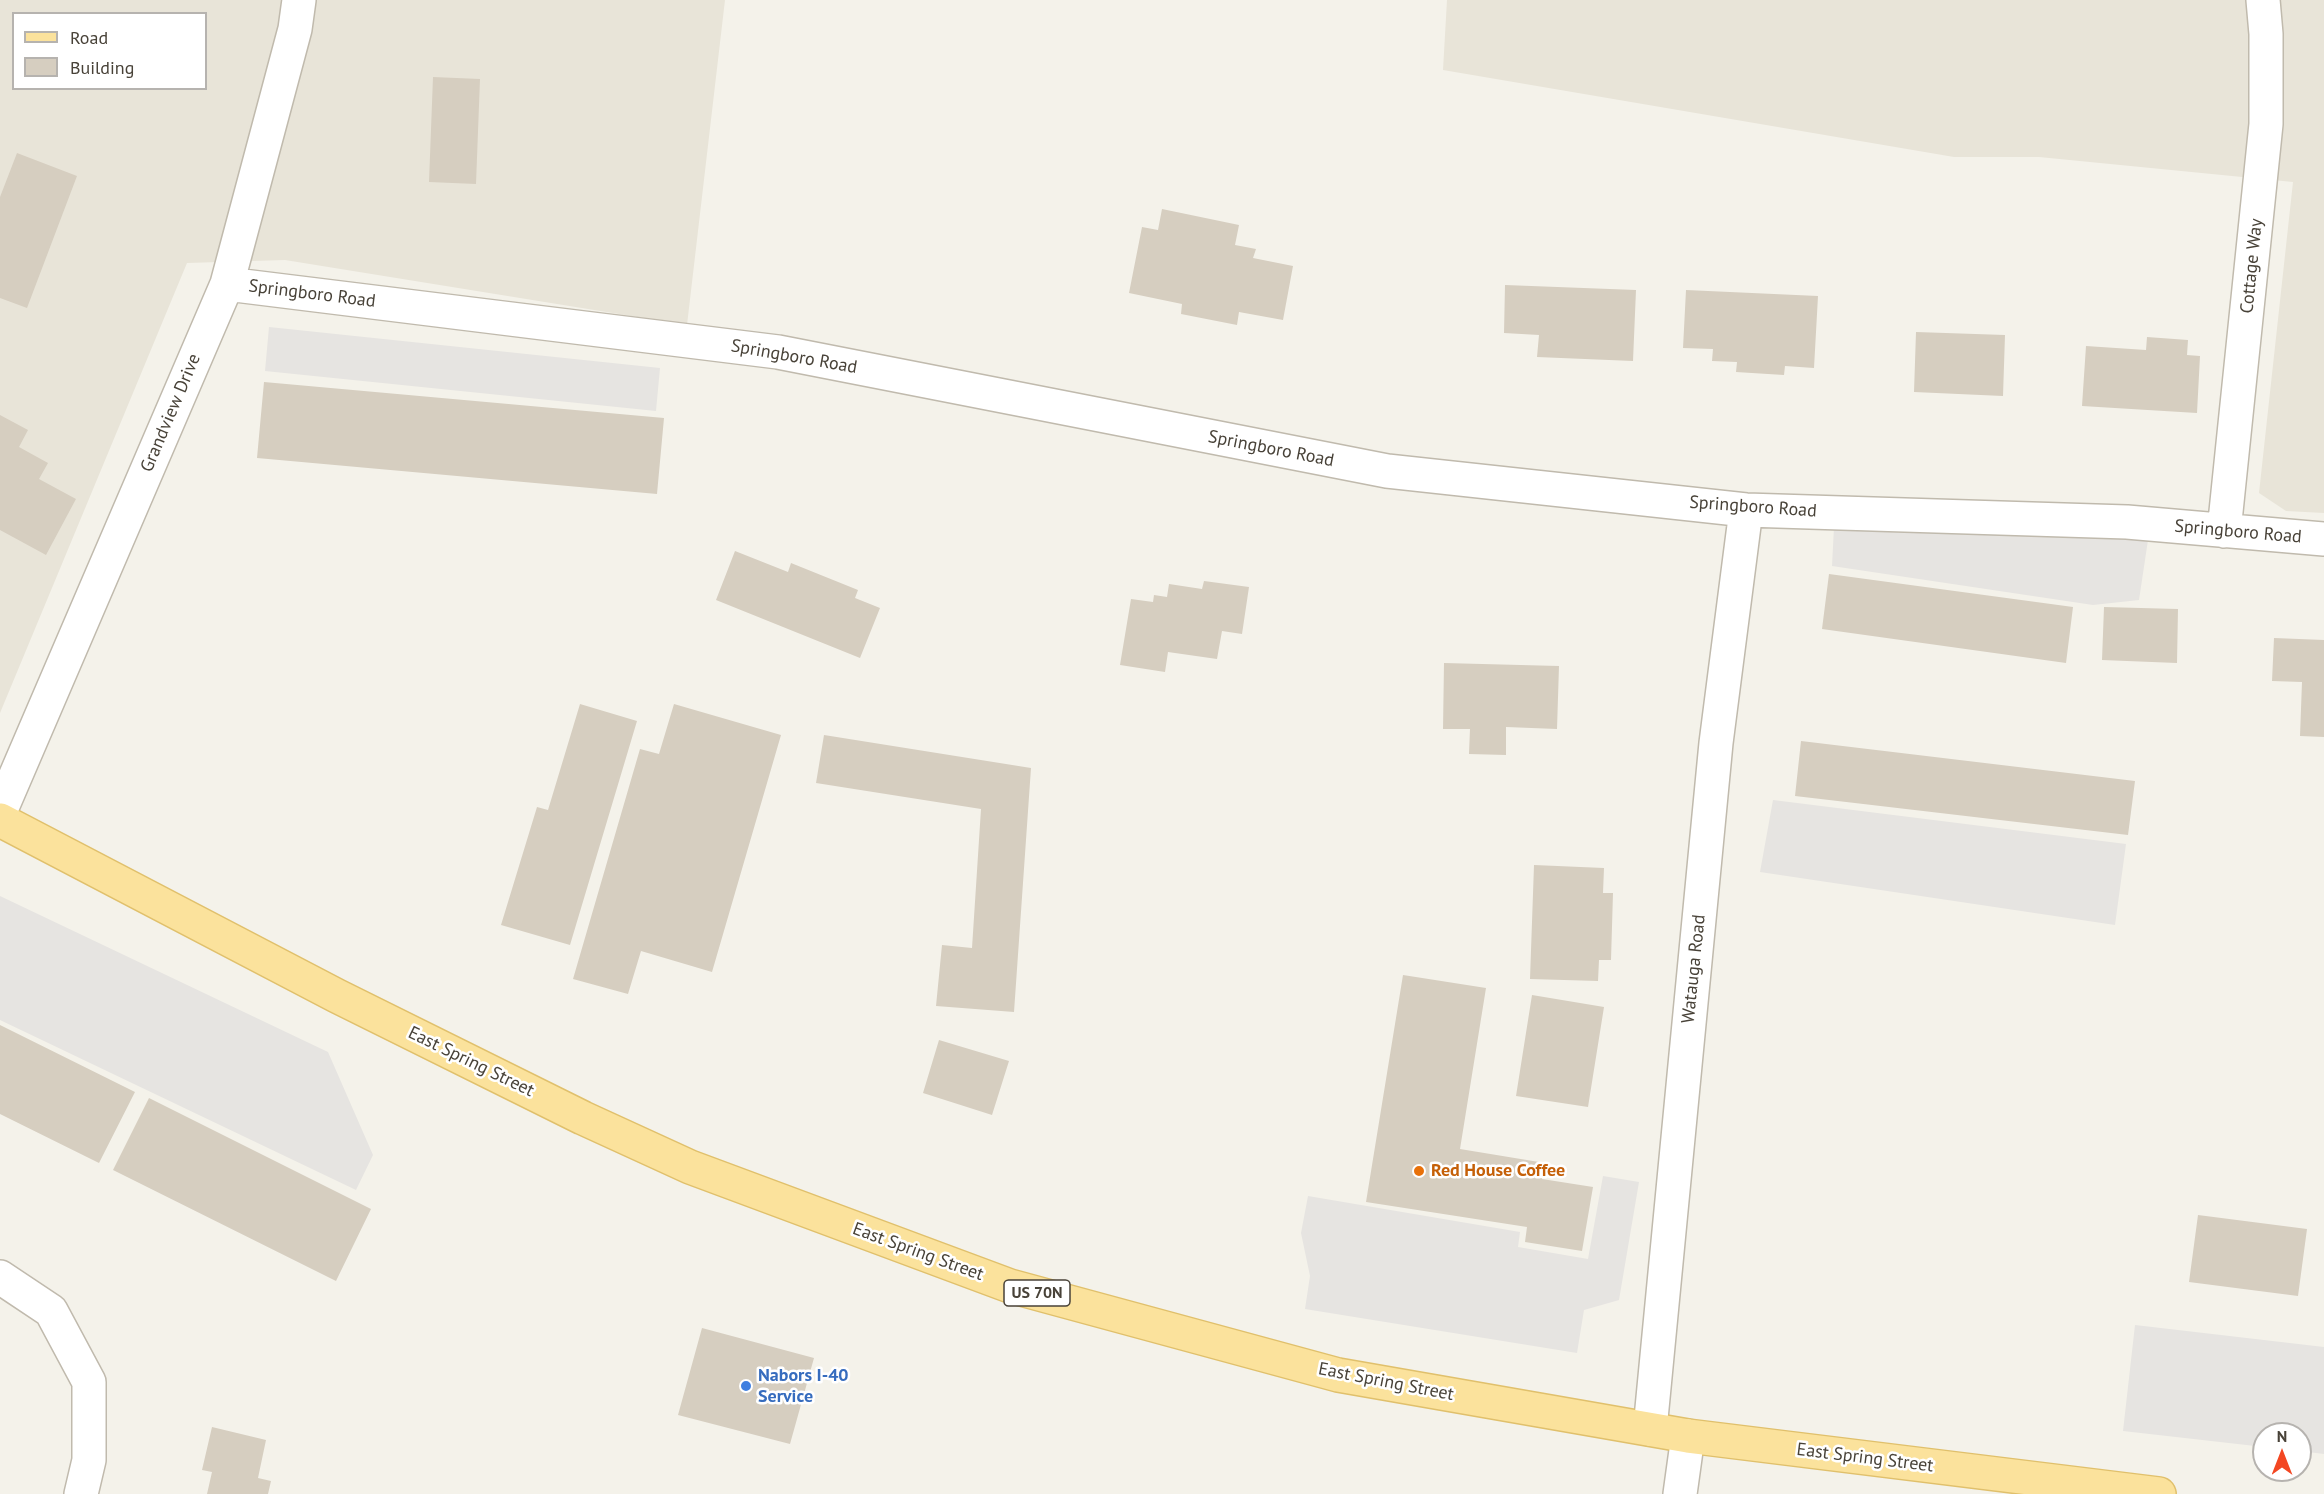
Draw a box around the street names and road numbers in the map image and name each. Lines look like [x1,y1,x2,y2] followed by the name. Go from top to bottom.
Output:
[2236,217,2268,315] street label: Cottage Way
[247,275,377,313] street label: Springboro Road
[729,335,859,379] street label: Springboro Road
[136,351,206,475] street label: Grandview Drive
[1206,426,1336,472] street label: Springboro Road
[1689,492,1817,522] street label: Springboro Road
[2173,516,2303,548] street label: Springboro Road
[1678,914,1710,1024] street label: Watauga Road
[404,1022,538,1102] street label: East Spring Street
[850,1218,986,1286] street label: East Spring Street
[1004,1280,1070,1306] road number: US 70N
[1316,1358,1456,1406] street label: East Spring Street
[1795,1439,1935,1477] street label: East Spring Street

